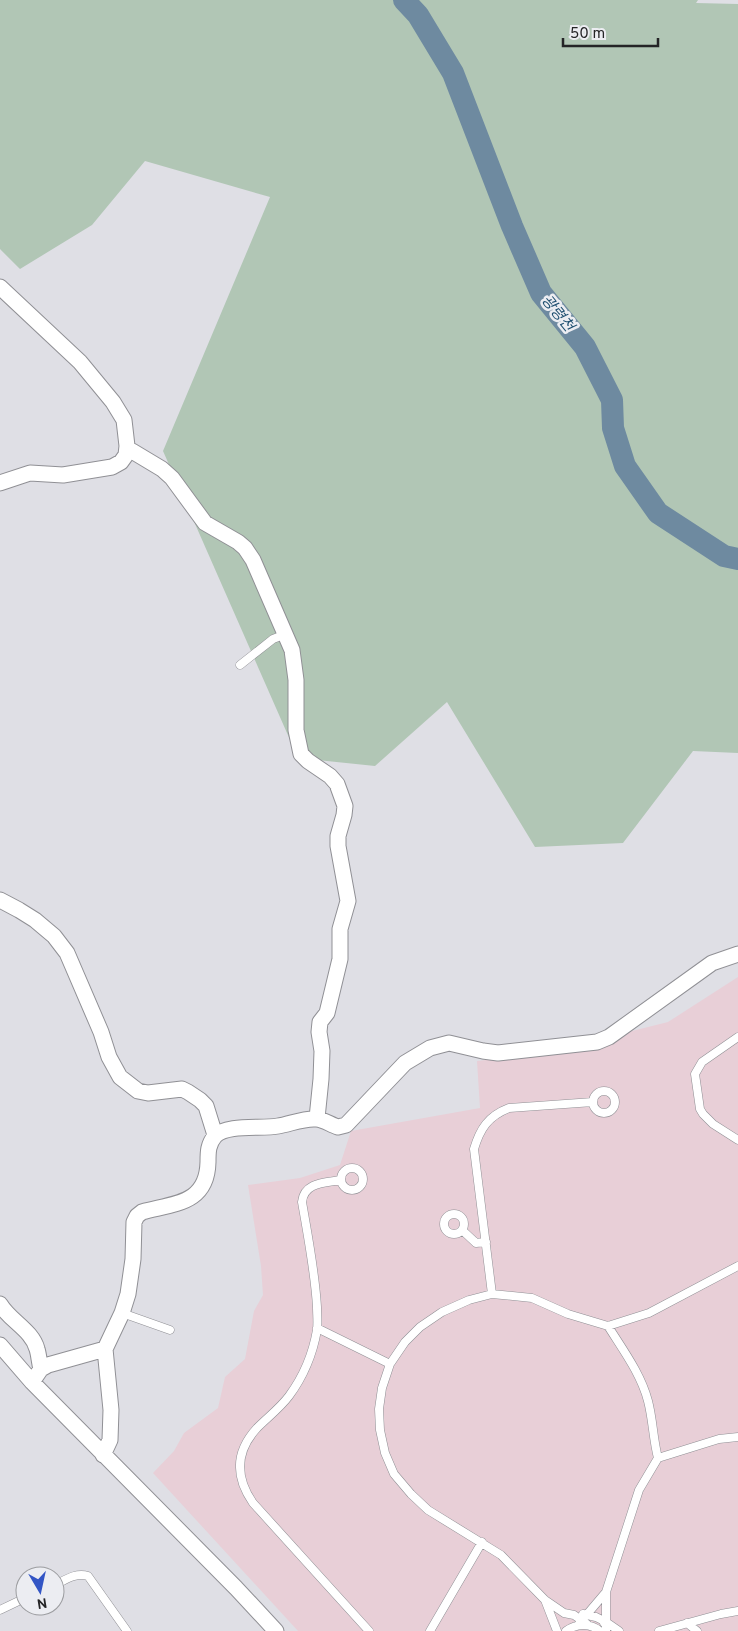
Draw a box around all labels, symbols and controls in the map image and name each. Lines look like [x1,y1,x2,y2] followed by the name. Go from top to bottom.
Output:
[563,15,658,47] scale bar
[570,25,605,44] text: 50 m
[536,292,579,338] water label: 광령천
[15,1566,65,1616] north arrow
[35,1593,48,1612] text: N

